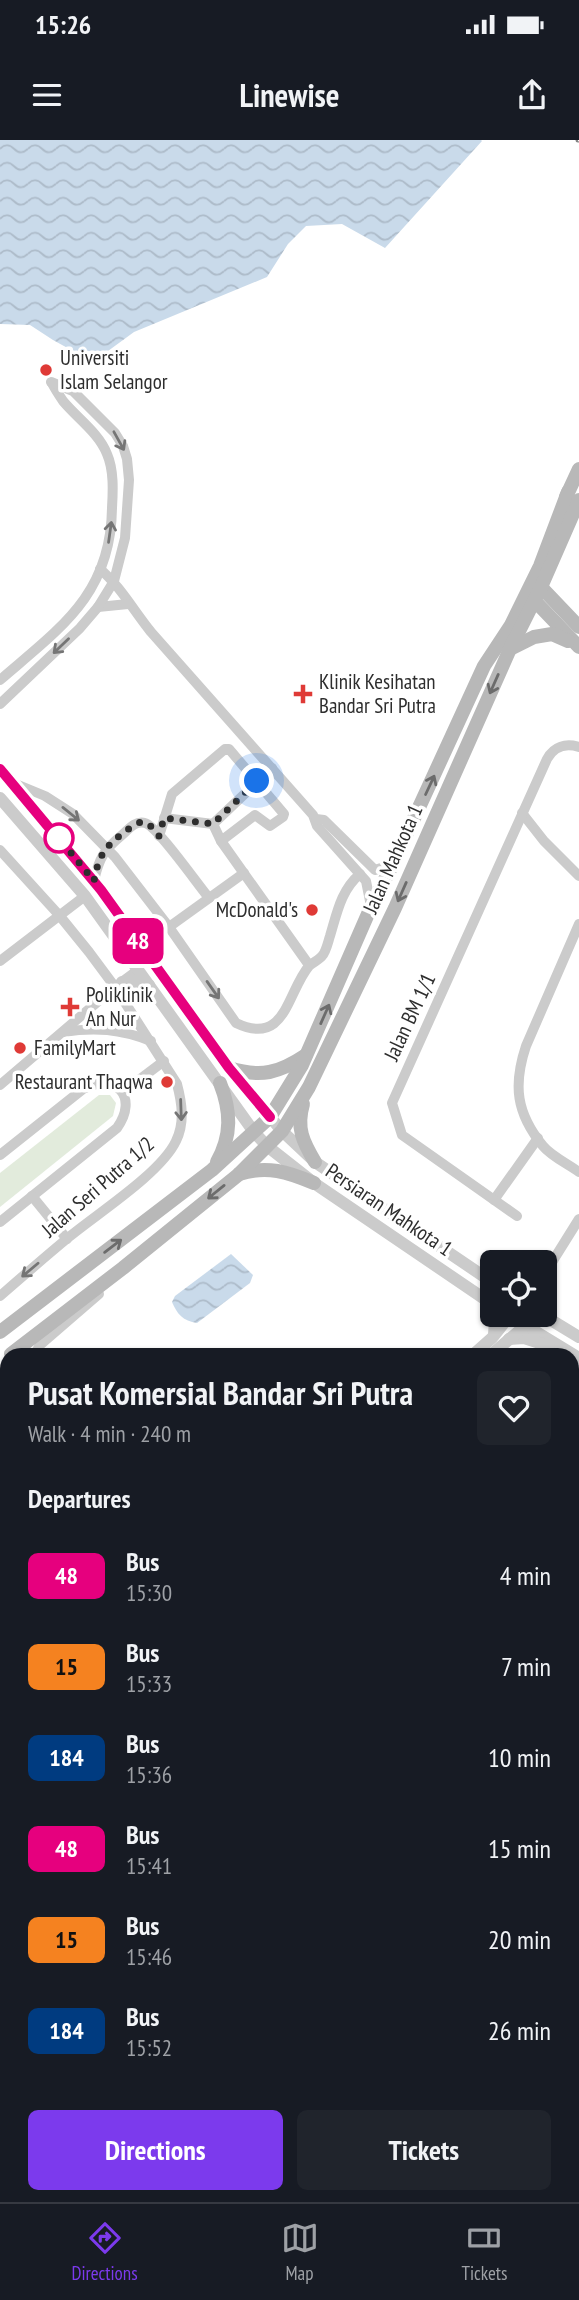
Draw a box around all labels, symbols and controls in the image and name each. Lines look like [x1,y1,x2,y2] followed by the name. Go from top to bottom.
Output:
[35,8,91,41] text: 15:26
[239,74,340,116] text: Linewise
[28,76,66,114] icon: menu
[513,76,551,114] icon: share
[60,344,168,395] place label: Universiti Islam Selangor
[38,362,54,378] marker: Universiti Islam Selangor
[112,431,126,451] one-way arrow
[104,521,117,544] one-way arrow
[52,638,70,654] one-way arrow
[319,668,436,719] place label: Klinik Kesihatan Bandar Sri Putra
[487,673,500,694] one-way arrow
[293,684,313,704] marker: Klinik Kesihatan Bandar Sri Putra
[239,763,274,798] your location
[424,775,437,796] one-way arrow
[356,800,429,918] street label: Jalan Mahkota 1
[61,807,79,822] one-way arrow
[44,823,74,853] unlabelled marker
[395,881,408,902] one-way arrow
[216,896,298,923] place label: McDonald's
[304,902,320,918] marker: McDonald's
[106,918,170,964] line badge: 48
[127,925,149,956] text: 48
[377,969,441,1066] street label: Jalan BM 1/1
[206,980,220,999] one-way arrow
[86,981,153,1032] place label: Poliklinik An Nur
[60,997,80,1017] marker: Poliklinik An Nur
[319,1004,332,1025] one-way arrow
[34,1034,116,1061] place label: FamilyMart
[12,1040,28,1056] marker: FamilyMart
[15,1068,153,1095] place label: Restaurant Thaqwa
[159,1074,175,1090] marker: Restaurant Thaqwa
[175,1098,188,1121] one-way arrow
[35,1130,159,1244] street label: Jalan Seri Putra 1/2
[321,1157,458,1262] street label: Persiaran Mahkota 1
[208,1184,226,1200] one-way arrow
[103,1239,122,1254] one-way arrow
[480,1250,557,1327] map controls
[480,1250,557,1327] button: locate
[22,1262,40,1278] one-way arrow
[28,1371,413,1414] text: Pusat Komersial Bandar Sri Putra
[477,1371,551,1445] button: heart
[28,1419,191,1448] text: Walk · 4 min · 240 m
[28,1482,131,1515] text: Departures
[126,1545,159,1578] text: Bus
[500,1559,551,1592] text: 4 min
[55,1560,78,1591] text: 48
[126,1578,172,1607] text: 15:30
[126,1636,159,1669] text: Bus
[501,1650,551,1683] text: 7 min
[55,1651,78,1682] text: 15
[126,1669,172,1698] text: 15:33
[126,1727,159,1760] text: Bus
[488,1741,551,1774] text: 10 min
[49,1742,84,1773] text: 184
[126,1760,172,1789] text: 15:36
[126,1818,159,1851] text: Bus
[488,1832,551,1865] text: 15 min
[55,1833,78,1864] text: 48
[126,1851,172,1880] text: 15:41
[126,1909,159,1942] text: Bus
[488,1923,551,1956] text: 20 min
[55,1924,78,1955] text: 15
[126,1942,172,1971] text: 15:46
[126,2000,159,2033] text: Bus
[488,2014,551,2047] text: 26 min
[49,2015,84,2046] text: 184
[126,2033,172,2062] text: 15:52
[28,2110,283,2190] button: Directions
[297,2110,551,2190] button: Tickets
[71,2219,138,2285] tab: Directions
[281,2219,319,2285] tab: Map
[461,2219,508,2285] tab: Tickets

